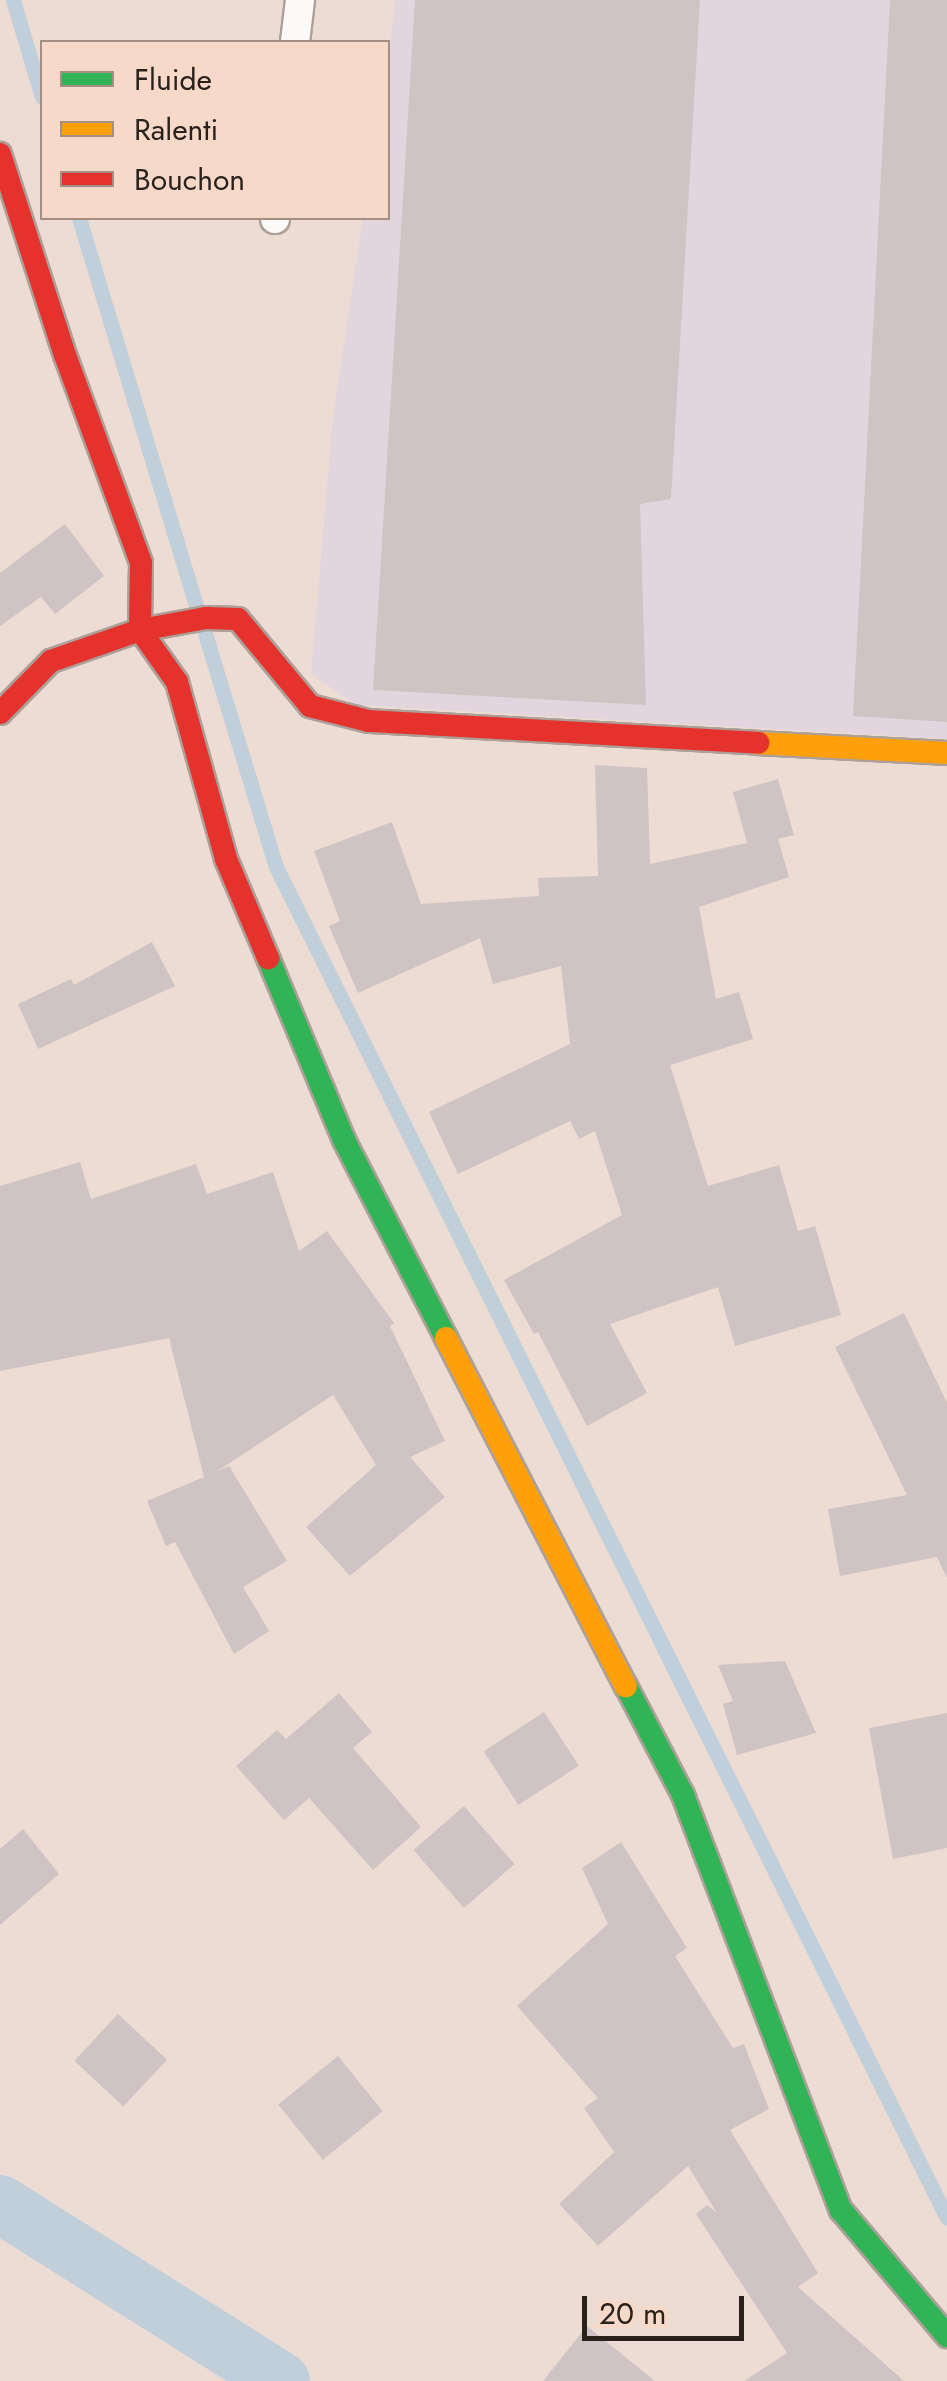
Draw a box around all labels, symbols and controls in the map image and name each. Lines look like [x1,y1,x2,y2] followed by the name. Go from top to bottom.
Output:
[40,40,390,220] legend
[134,58,212,101] text: Fluide
[134,108,218,151] text: Ralenti
[134,158,245,201] text: Bouchon
[587,2276,750,2338] scale bar
[599,2292,666,2335] text: 20 m

